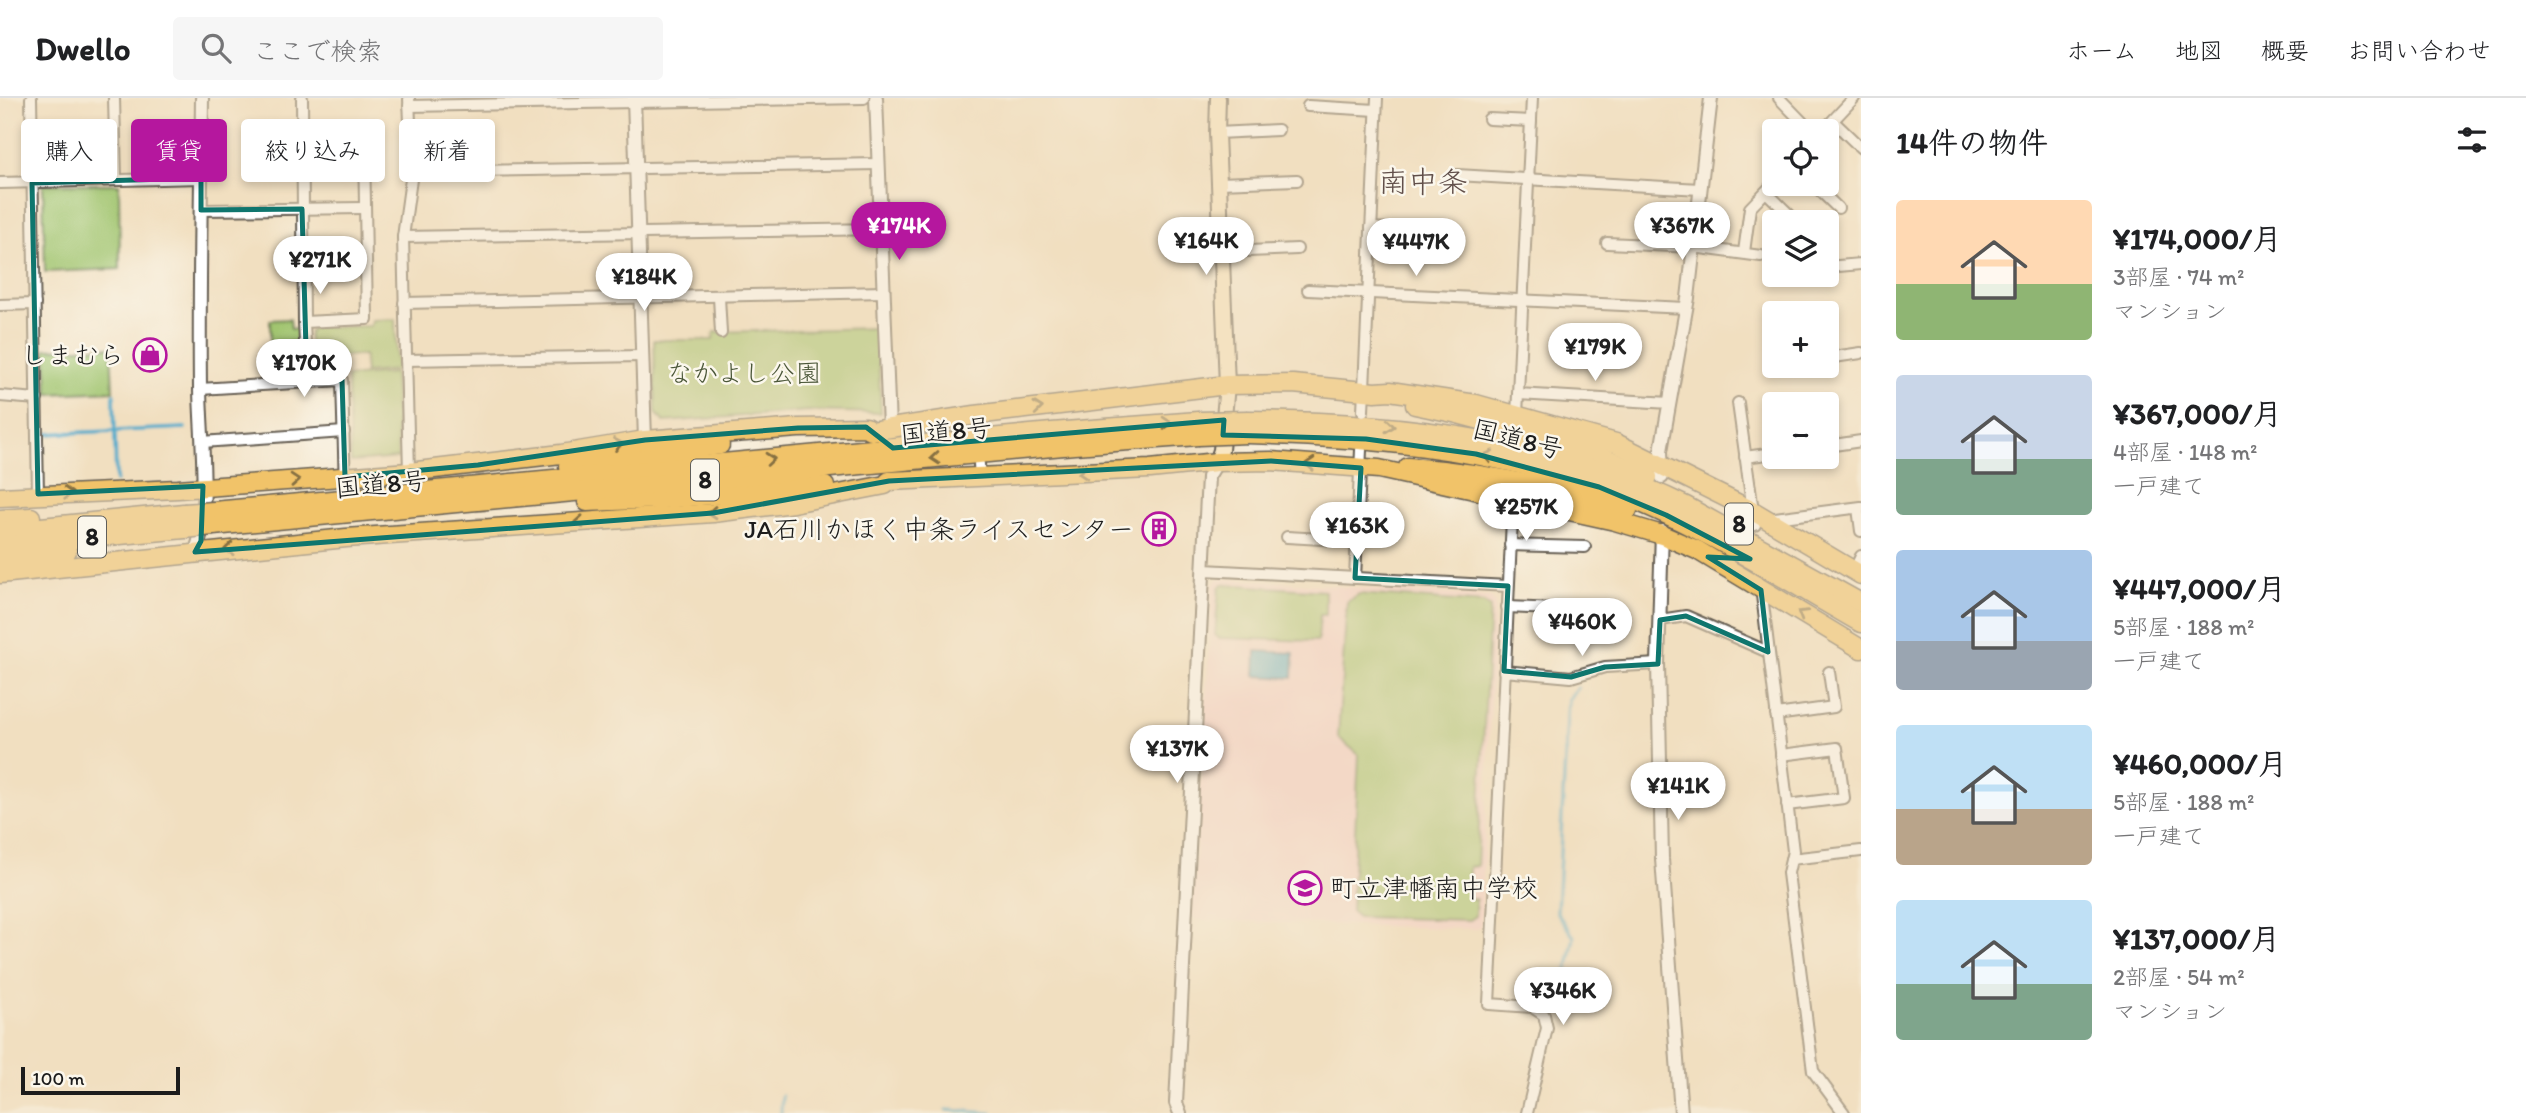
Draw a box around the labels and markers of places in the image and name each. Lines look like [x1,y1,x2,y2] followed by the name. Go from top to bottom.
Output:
[850,202,948,262] pin: ¥174K
[1633,202,1731,262] pin: ¥367K
[1157,218,1255,277] pin: ¥164K
[1367,218,1465,278] pin: ¥447K
[271,236,369,296] pin: ¥271K
[595,254,693,313] pin: ¥184K
[1546,324,1644,383] pin: ¥179K
[131,336,169,374] shop icon: しまむら
[21,339,125,371] place label: しまむら
[255,340,353,399] pin: ¥170K
[1477,484,1575,543] pin: ¥257K
[1308,503,1406,562] pin: ¥163K
[1140,510,1178,548] building icon: JA石川かほく中条ライスセンター
[744,513,1134,545] place label: JA石川かほく中条ライスセンター
[1533,598,1631,658] pin: ¥460K
[1128,726,1226,785] pin: ¥137K
[1629,762,1727,822] pin: ¥141K
[1286,869,1324,907] school or university icon: 町立津幡南中学校
[1330,872,1538,904] place label: 町立津幡南中学校
[1514,968,1612,1027] pin: ¥346K

